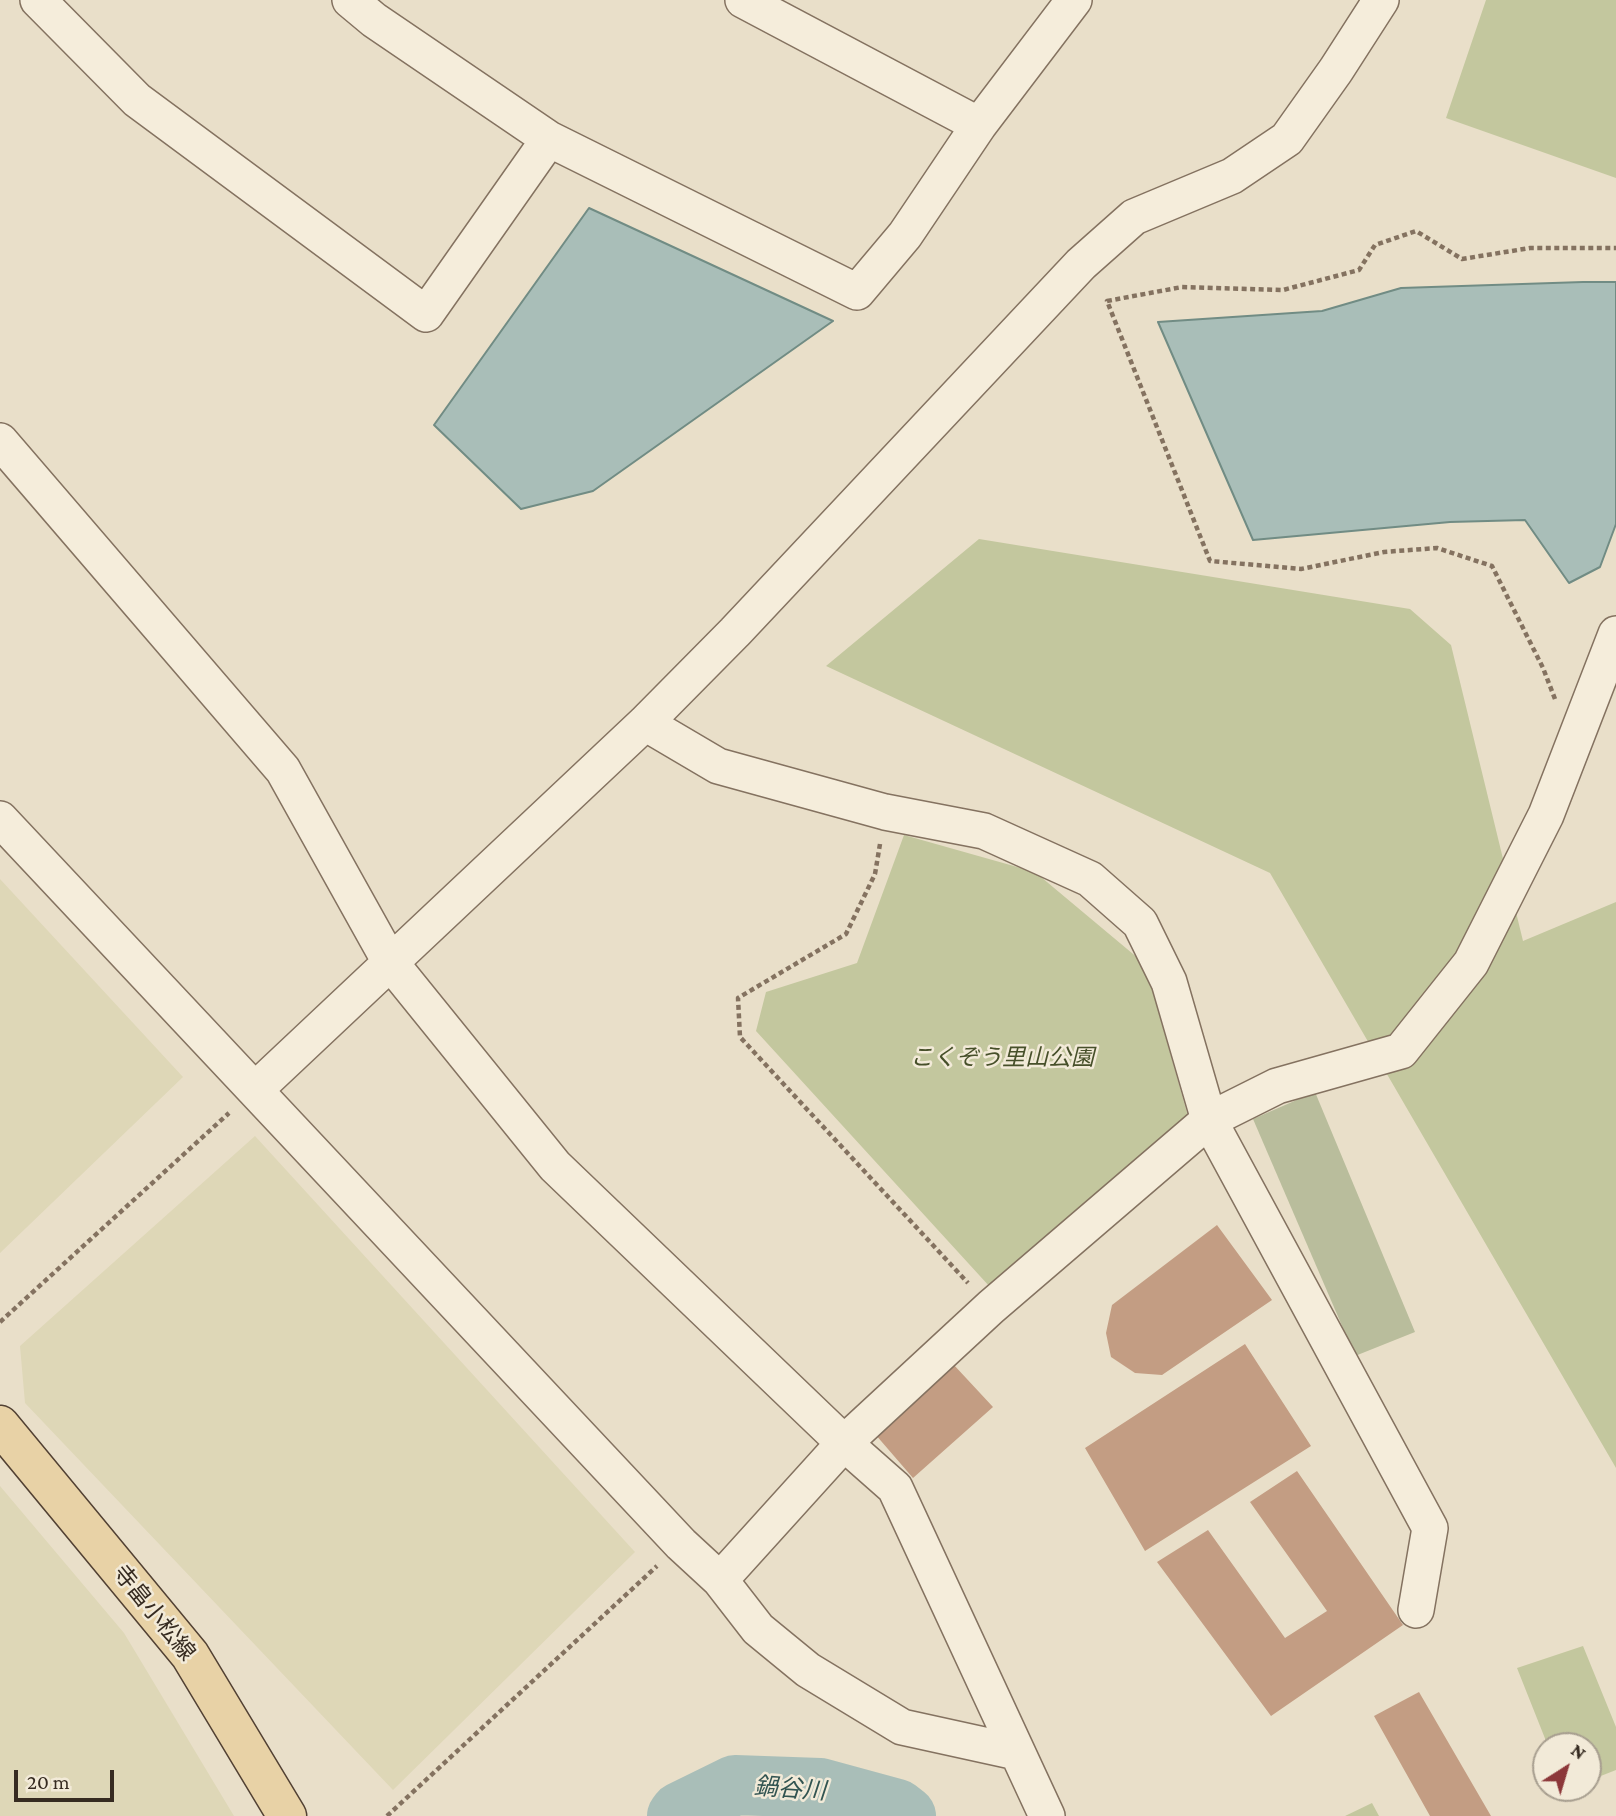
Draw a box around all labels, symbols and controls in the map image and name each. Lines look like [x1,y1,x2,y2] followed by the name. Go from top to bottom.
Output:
[910,1044,1094,1072] park label: こくぞう里山公園
[107,1560,201,1666] street label: 寺畠小松線
[1532,1732,1602,1802] north arrow
[1567,1739,1590,1764] text: N
[18,1756,117,1800] scale bar
[27,1770,70,1794] text: 20 m
[753,1772,827,1806] water label: 鍋谷川

